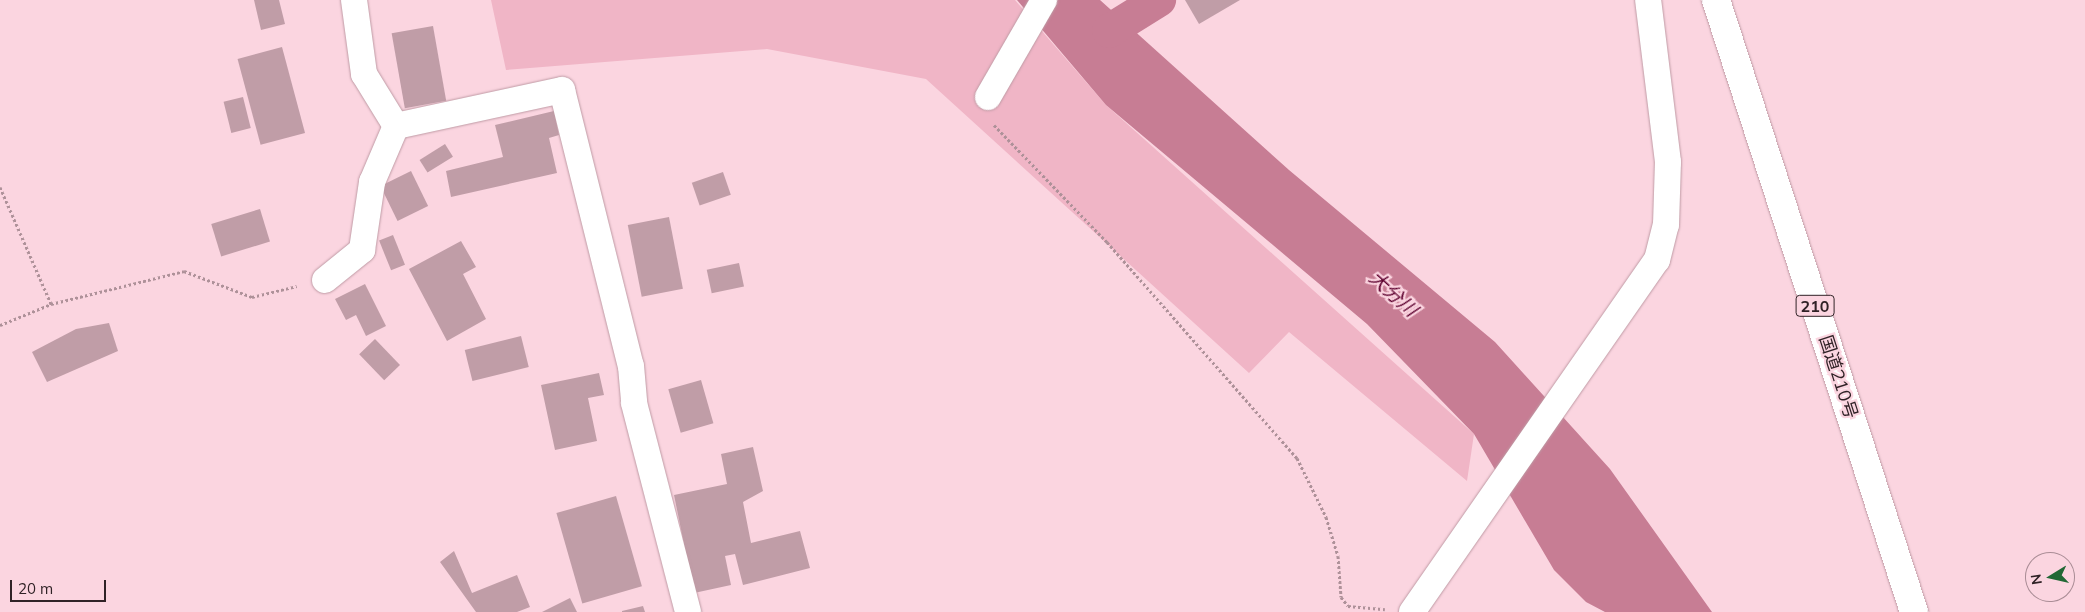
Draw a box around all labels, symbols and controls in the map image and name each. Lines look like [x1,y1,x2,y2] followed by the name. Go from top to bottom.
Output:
[1364,266,1422,322] water label: 大分川
[1795,292,1835,320] road number: 210
[1814,333,1862,421] street label: 国道210号
[2025,552,2075,602] north arrow
[12,570,109,602] scale bar
[2026,573,2046,586] text: N
[18,579,53,598] text: 20 m

